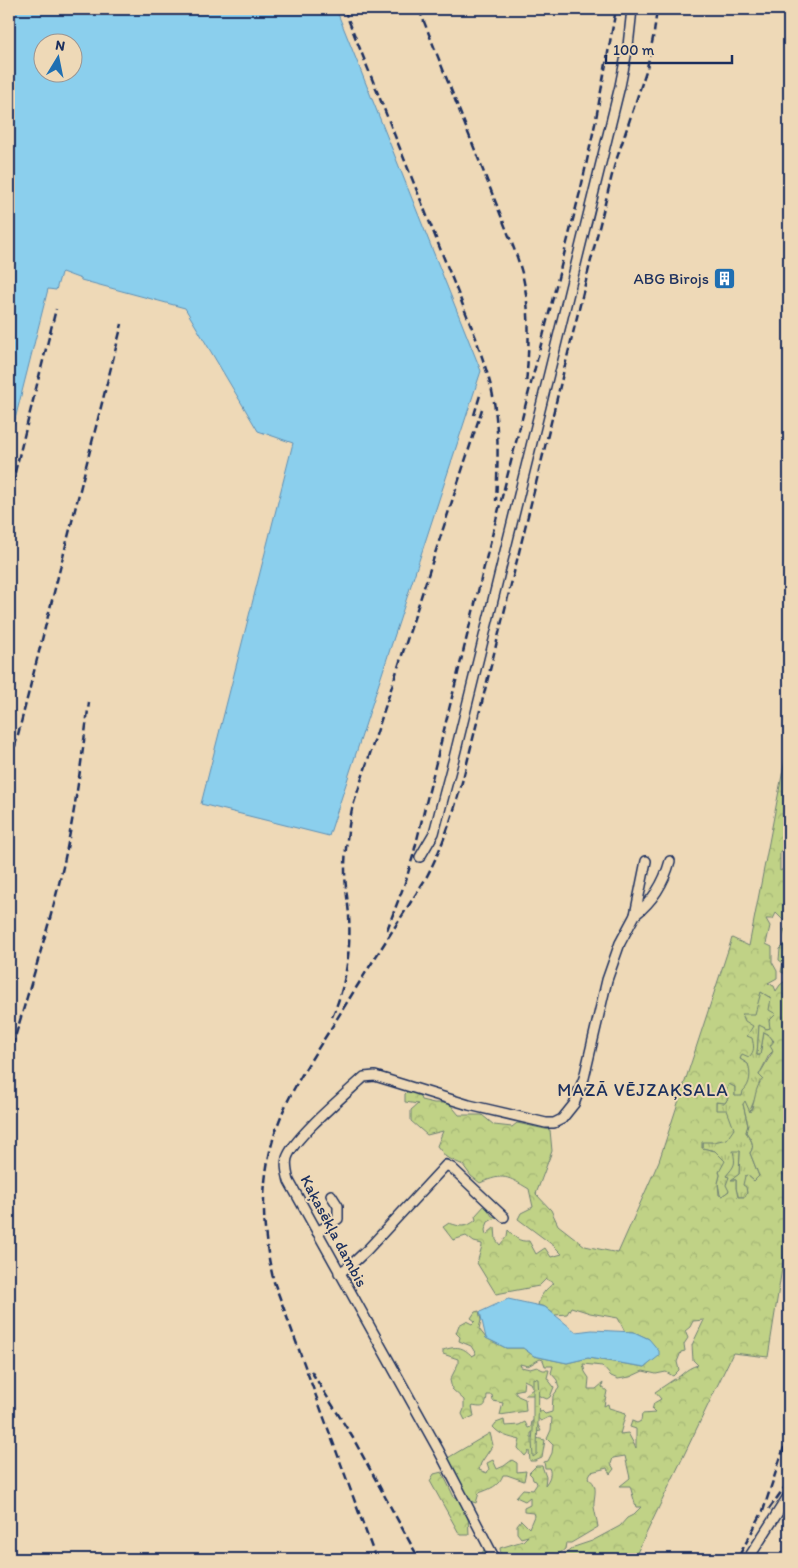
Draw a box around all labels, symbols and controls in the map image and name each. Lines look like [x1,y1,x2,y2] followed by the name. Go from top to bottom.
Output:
[32,32,82,82] north arrow
[606,32,732,64] scale bar
[54,36,66,55] text: N
[613,41,655,59] text: 100 m
[713,266,737,290] building icon: ABG Birojs
[634,269,709,288] place label: ABG Birojs
[557,1079,729,1101] district label: MAZĀ VĒJZAĶSALA
[296,1172,372,1290] street label: Kaķasēkļa dambis

